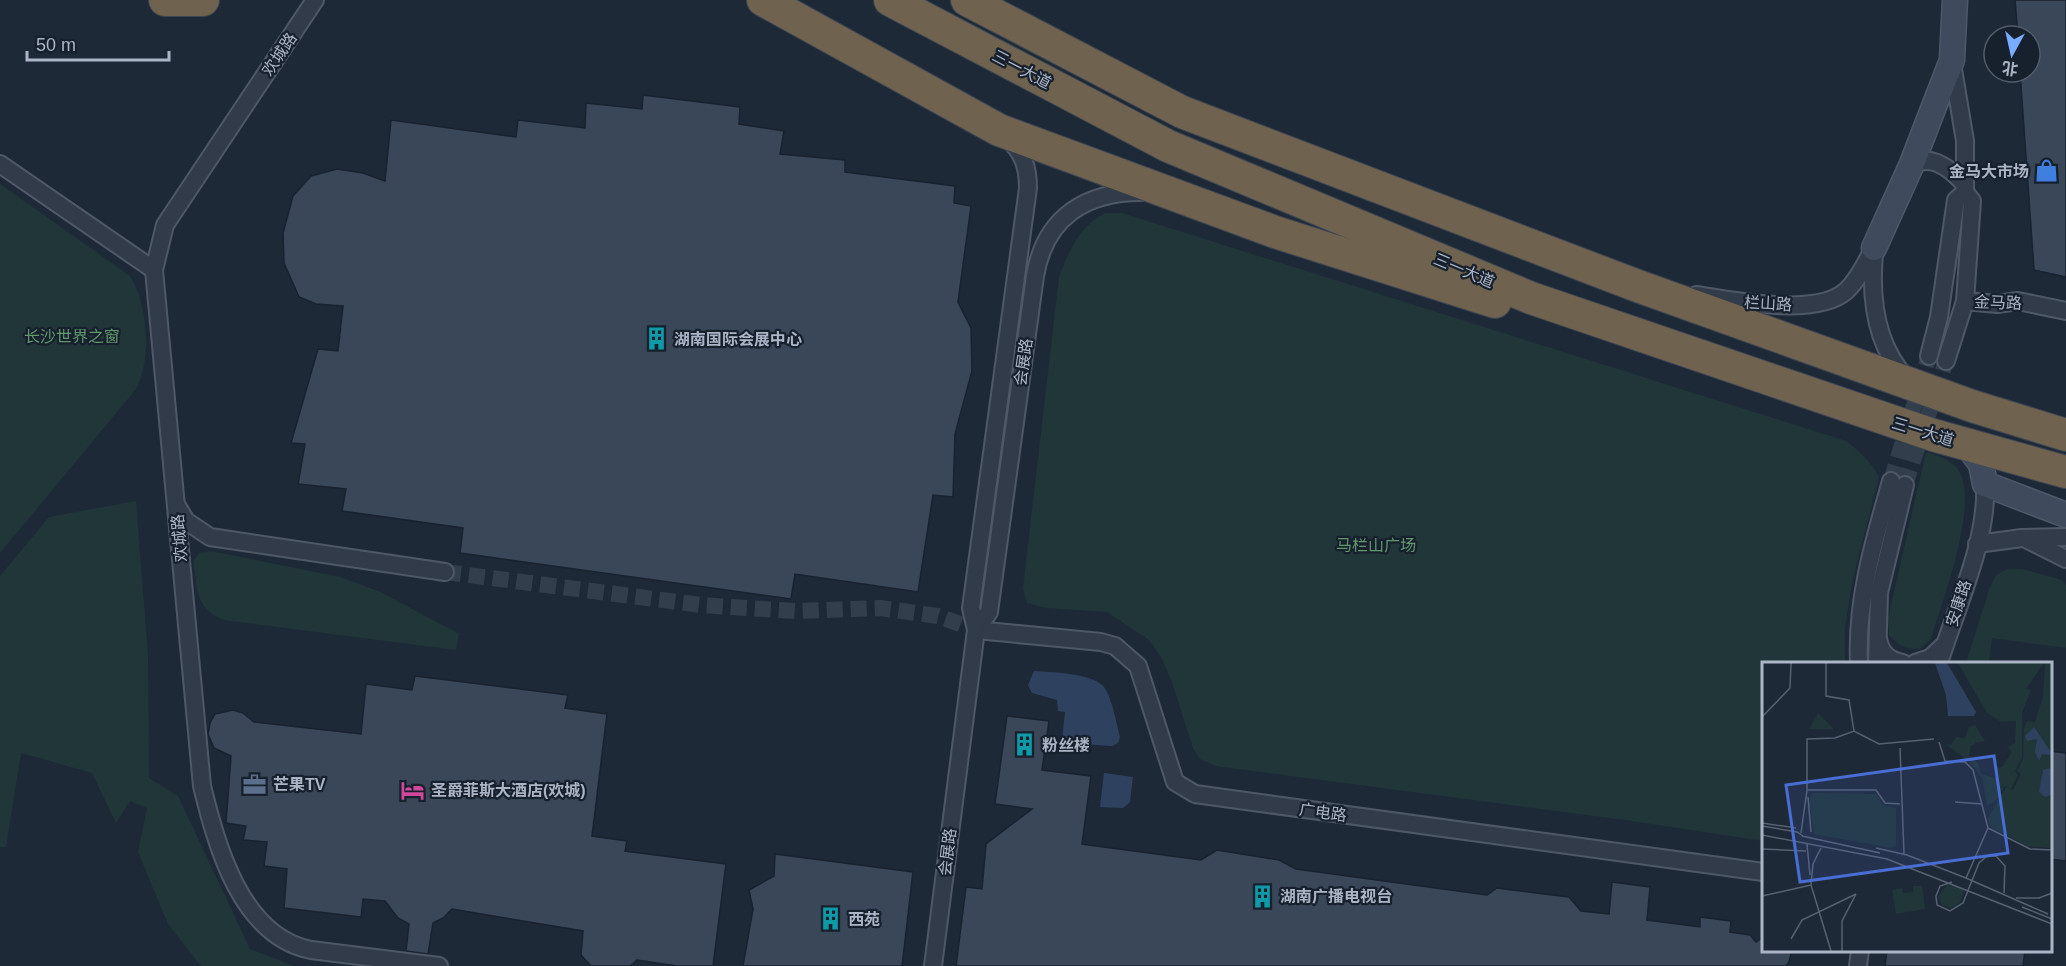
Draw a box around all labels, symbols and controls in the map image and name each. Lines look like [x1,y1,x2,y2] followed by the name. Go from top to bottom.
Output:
[27,24,170,62] scale bar
[1982,24,2042,84] north arrow
[259,30,300,79] street label: 欢城路
[36,35,76,55] text: 50 m
[990,47,1054,92] street label: 三一大道
[2001,59,2019,78] text: 北
[2034,158,2060,184] shop icon: 金马大市场
[1949,163,2029,180] place label: 金马大市场
[1431,250,1497,291] street label: 三一大道
[1974,293,2022,312] street label: 金马路
[1744,294,1792,313] street label: 栏山路
[643,326,669,352] building icon: 湖南国际会展中心
[24,328,120,345] park label: 长沙世界之窗
[674,331,802,348] place label: 湖南国际会展中心
[1012,337,1035,387] street label: 会展路
[1890,414,1956,449] street label: 三一大道
[169,513,190,563] street label: 欢城路
[1336,537,1416,554] park label: 马栏山广场
[1943,578,1974,629] street label: 安康路
[1762,662,2051,951] inset map
[1011,732,1037,758] building icon: 粉丝楼
[1042,737,1090,754] place label: 粉丝楼
[242,771,268,797] office icon: 芒果TV
[273,776,326,793] place label: 芒果TV
[400,777,426,803] hotel icon: 圣爵菲斯大酒店(欢城)
[431,781,586,799] place label: 圣爵菲斯大酒店(欢城)
[1298,801,1348,824] street label: 广电路
[936,827,959,877] street label: 会展路
[1249,883,1275,909] building icon: 湖南广播电视台
[1280,888,1392,905] place label: 湖南广播电视台
[817,906,843,932] building icon: 西苑
[848,911,880,928] place label: 西苑

